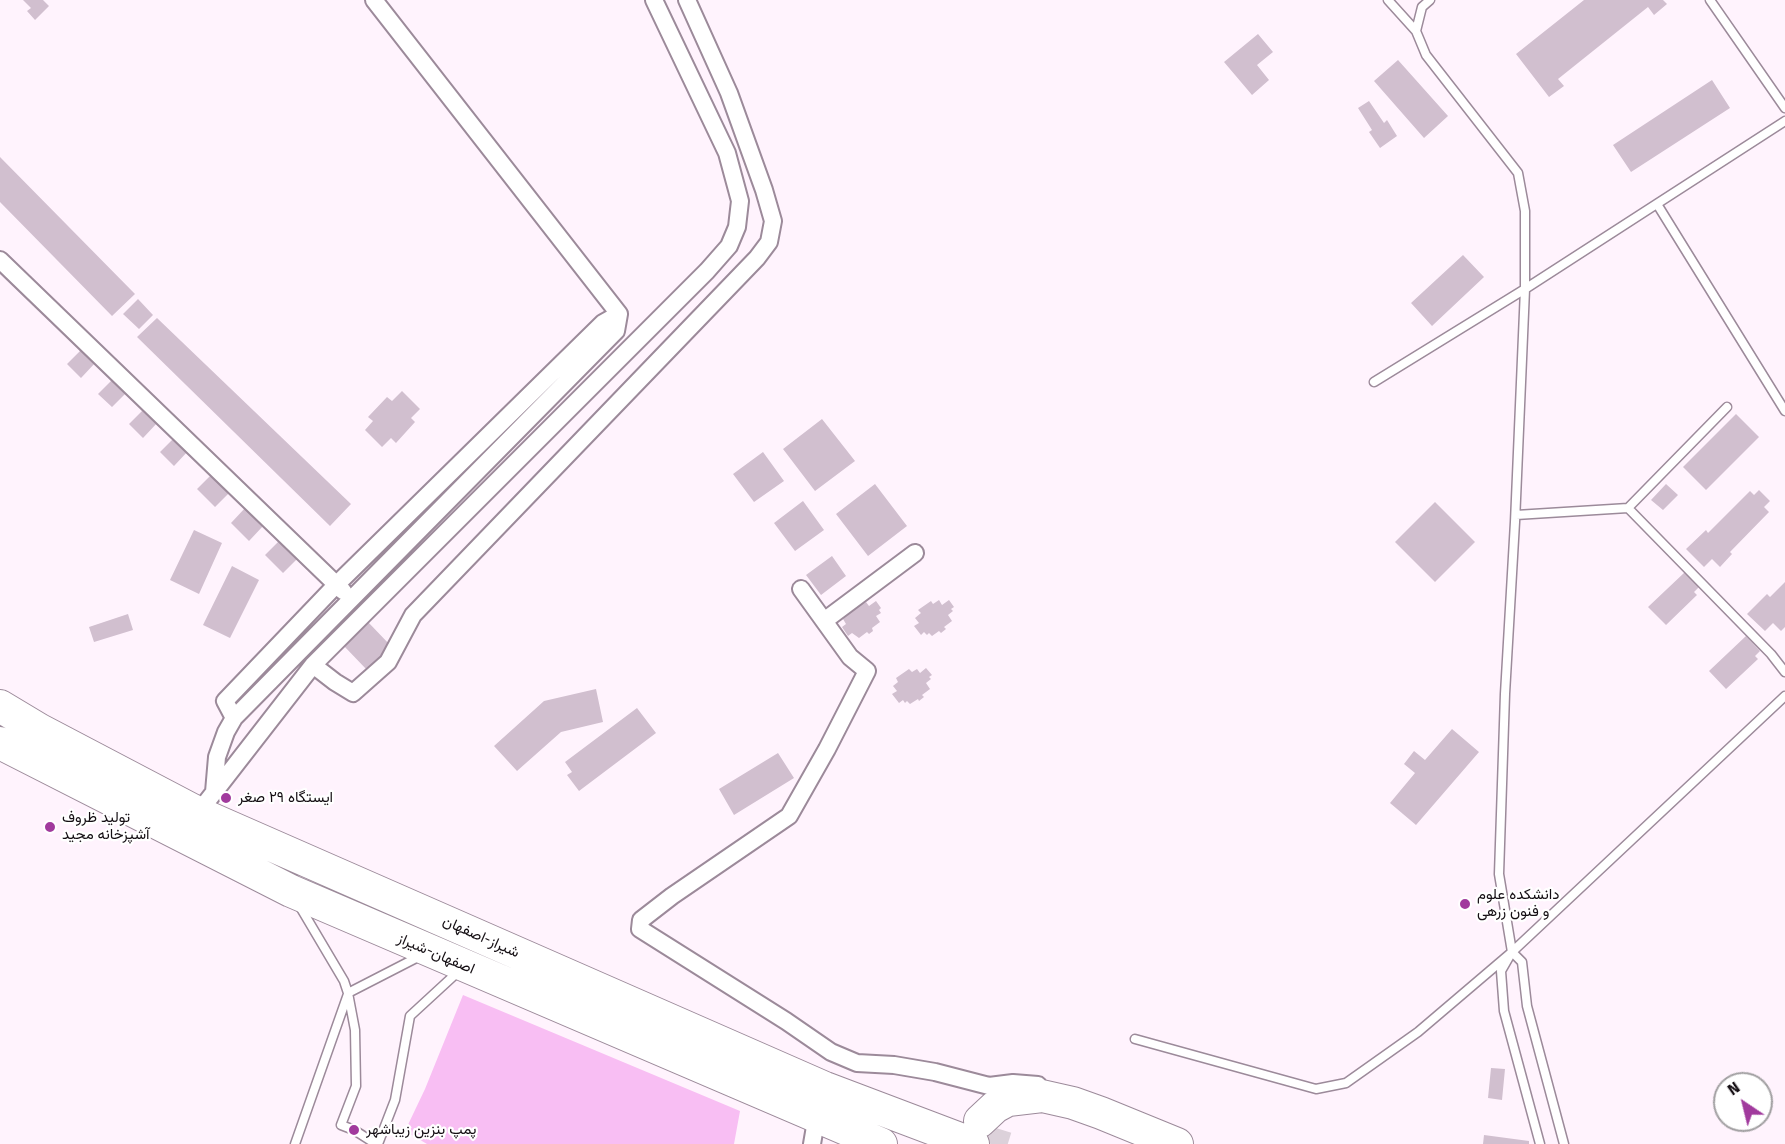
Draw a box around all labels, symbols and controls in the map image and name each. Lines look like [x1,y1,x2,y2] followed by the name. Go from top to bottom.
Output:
[238,789,333,807] place label: ایستگاه ۲۹ صغر
[219,791,233,805] marker: ایستگاه ۲۹ صغر
[62,809,150,844] place label: تولید ظروف آشپزخانه مجید
[43,820,57,834] marker: تولید ظروف آشپزخانه مجید
[1477,886,1559,921] place label: دانشکده علوم و فنون زرهی
[1458,897,1472,911] marker: دانشکده علوم و فنون زرهی
[440,912,522,962] street label: شیراز-اصفهان
[395,930,477,978] street label: اصفهان-شیراز
[1713,1072,1773,1132] north arrow
[1724,1078,1743,1099] text: N
[366,1121,476,1139] place label: پمپ بنزین زیباشهر
[347,1123,361,1137] marker: پمپ بنزین زیباشهر

